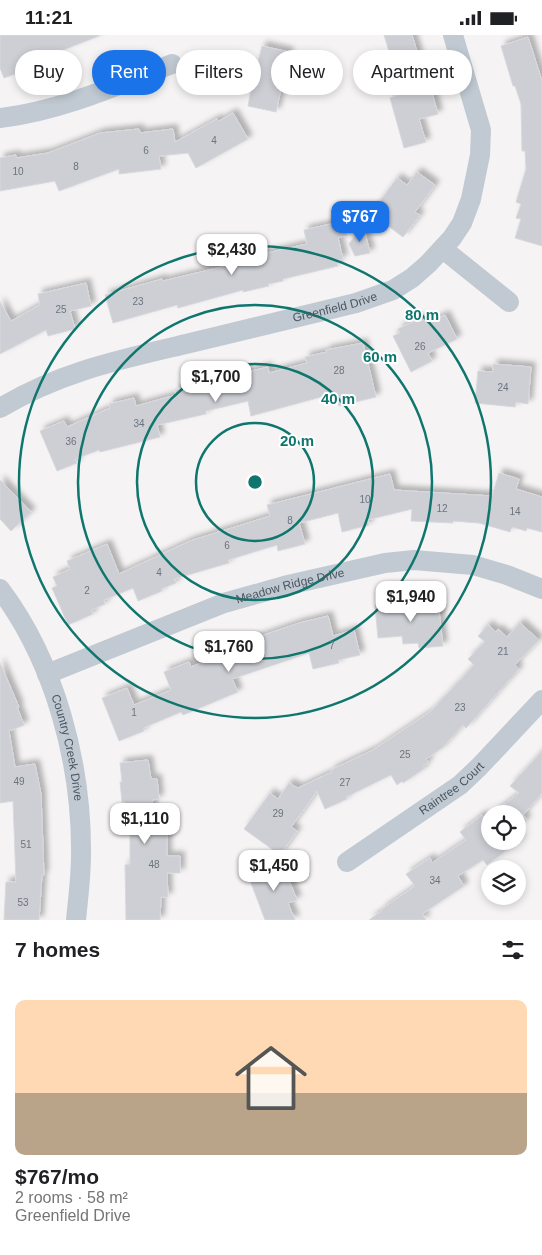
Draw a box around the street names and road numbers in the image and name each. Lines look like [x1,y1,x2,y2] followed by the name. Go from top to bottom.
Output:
[291,289,379,325] street label: Greenfield Drive
[234,565,346,606] street label: Meadow Ridge Drive
[48,692,85,802] street label: Country Creek Drive
[417,759,487,818] street label: Raintree Court

